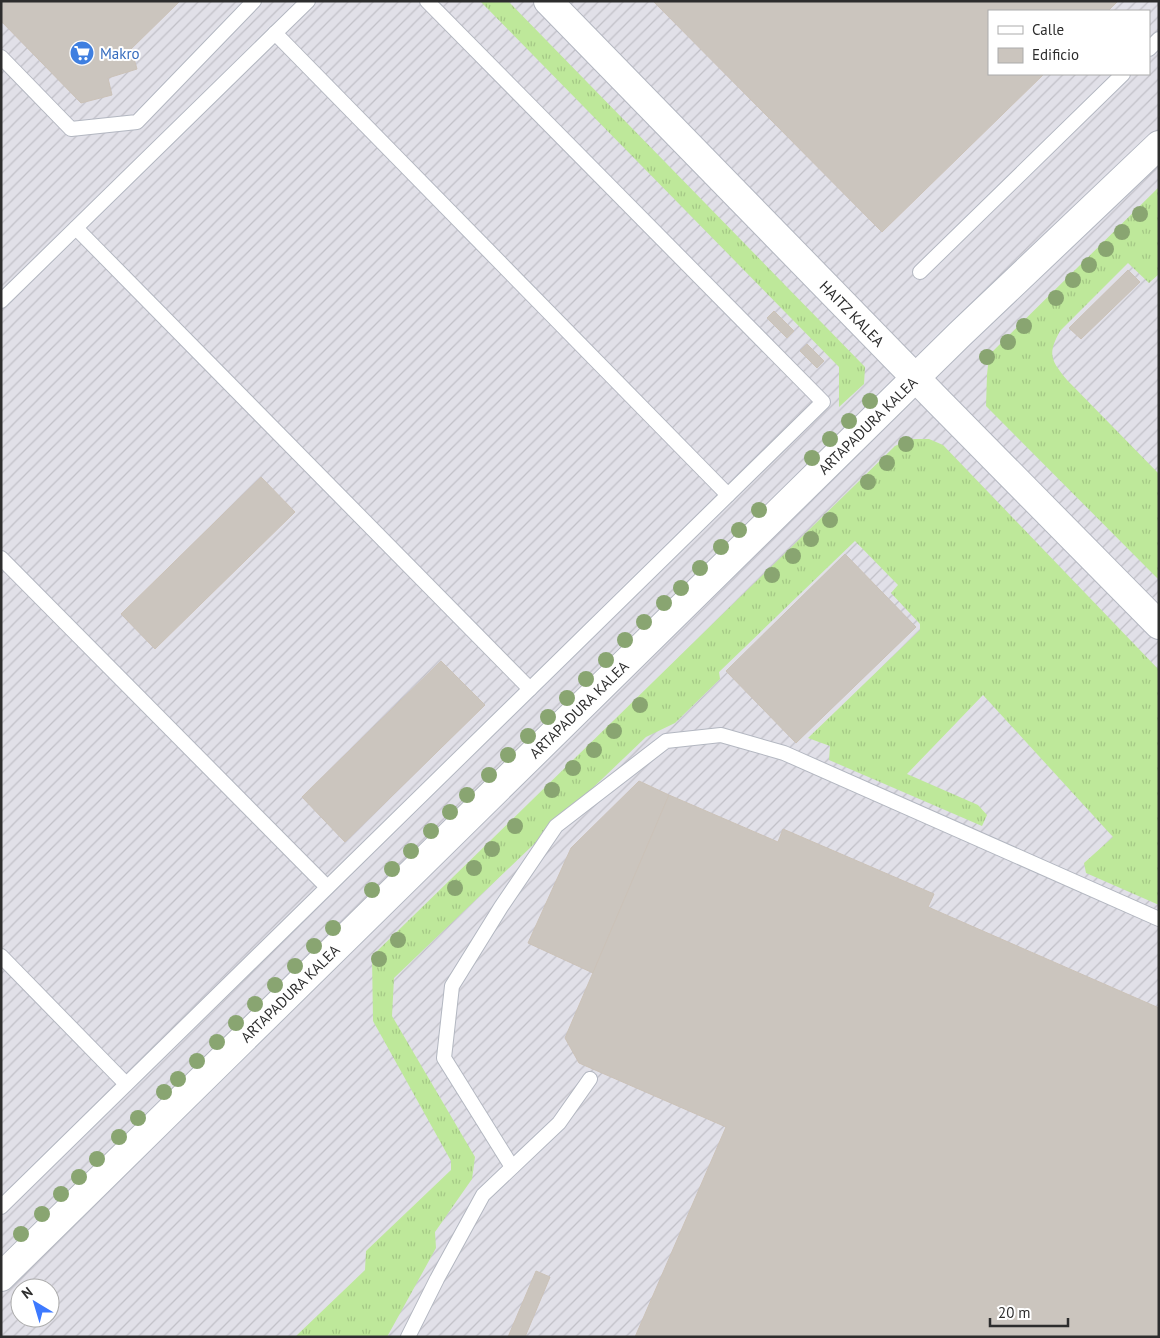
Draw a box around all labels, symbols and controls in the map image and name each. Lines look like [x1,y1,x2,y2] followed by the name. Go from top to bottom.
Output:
[988,10,1150,75] legend
[1032,20,1064,39] text: Calle
[69,40,95,66] supermarket icon: Makro
[100,44,140,63] place label: Makro
[1032,45,1079,64] text: Edificio
[816,276,889,350] street label: HAITZ KALEA
[814,372,921,478] street label: ARTAPADURA KALEA
[525,656,632,762] street label: ARTAPADURA KALEA
[236,940,343,1046] street label: ARTAPADURA KALEA
[10,1278,60,1328] north arrow
[18,1283,36,1303] text: N
[990,1296,1068,1328] scale bar
[998,1303,1031,1322] text: 20 m

